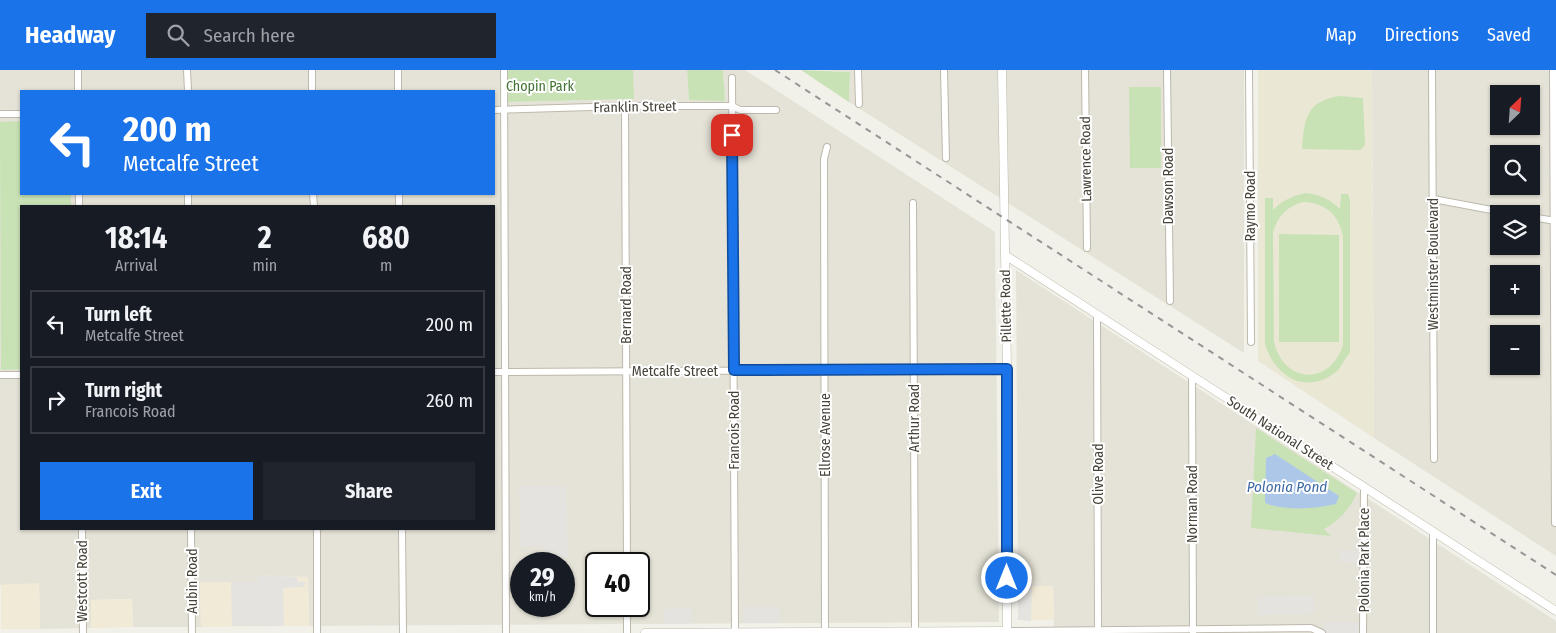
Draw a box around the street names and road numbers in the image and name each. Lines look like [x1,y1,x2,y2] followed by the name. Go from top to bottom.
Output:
[593,98,677,116] street label: Franklin Street
[1077,116,1095,202] street label: Lawrence Road
[1160,148,1177,225] street label: Dawson Road
[1242,171,1259,241] street label: Raymo Road
[1425,198,1442,330] street label: Westminster Boulevard
[618,266,635,344] street label: Bernard Road
[997,269,1015,343] street label: Pillette Road
[632,363,719,380] street label: Metcalfe Street
[906,384,923,452] street label: Arthur Road
[726,390,743,470] street label: Francois Road
[1224,392,1337,474] street label: South National Street
[817,393,834,477] street label: Ellrose Avenue
[1090,443,1107,505] street label: Olive Road
[1184,465,1201,543] street label: Norman Road
[1356,508,1373,612] street label: Polonia Park Place
[74,540,91,622] street label: Westcott Road
[184,548,201,614] street label: Aubin Road

